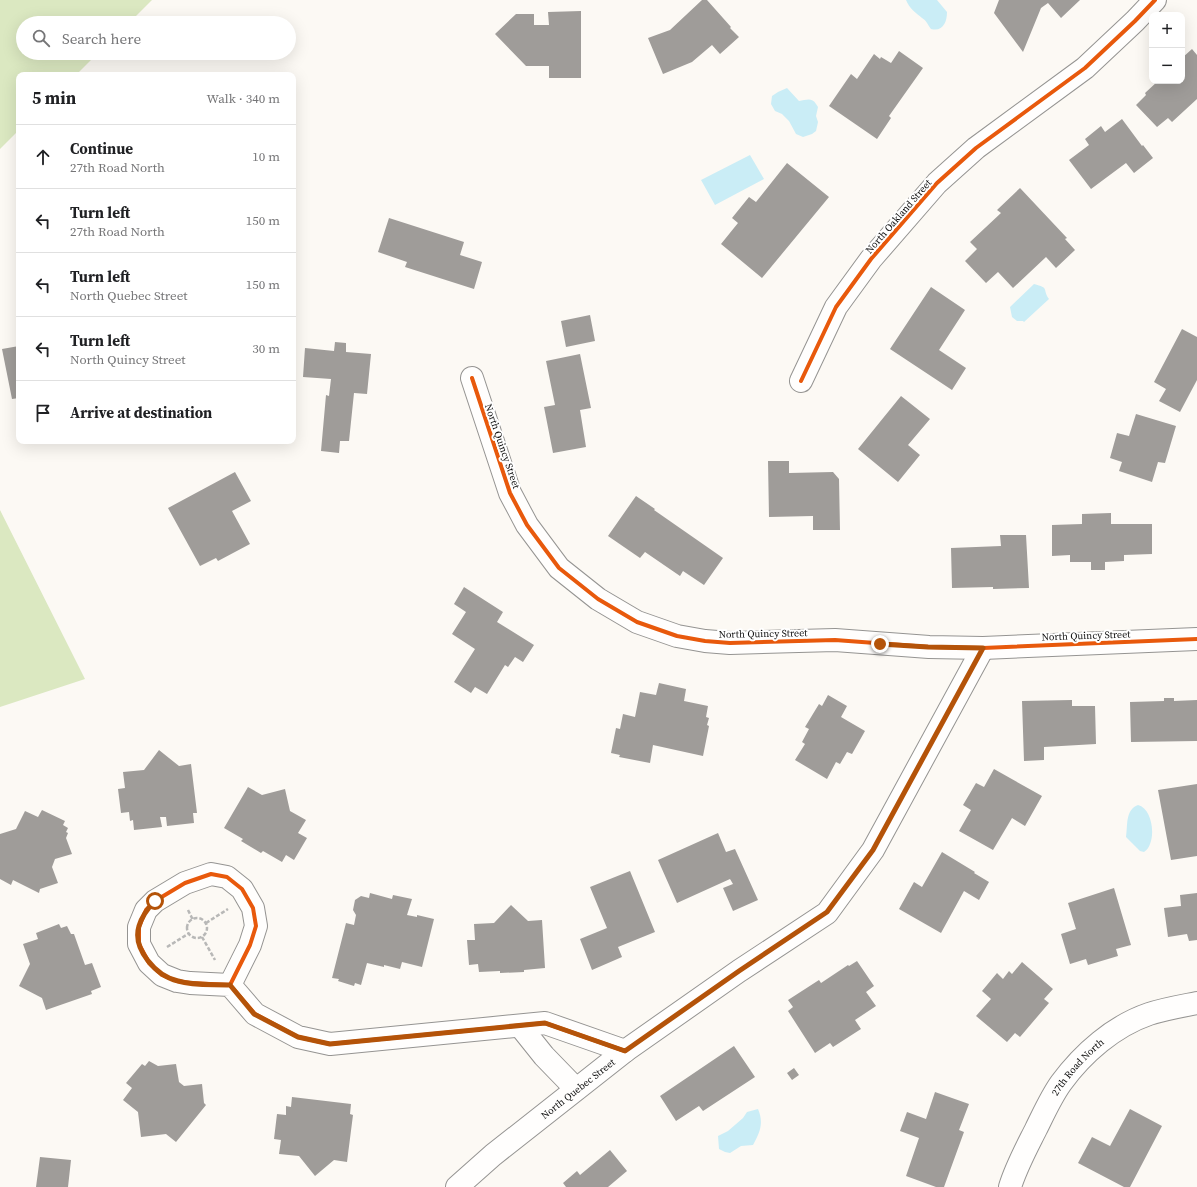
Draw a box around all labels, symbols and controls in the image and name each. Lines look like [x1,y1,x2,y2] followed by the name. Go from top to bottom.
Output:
[1149,12,1185,84] map controls
[1149,12,1185,48] button: +
[16,16,296,60] search box
[30,27,52,49] icon: search
[62,28,141,49] text: Search here
[1149,48,1185,84] button: −
[32,86,76,110] text: 5 min
[207,90,280,107] text: Walk · 340 m
[70,138,133,159] text: Continue
[32,146,54,168] icon: ahead
[252,148,280,165] text: 10 m
[70,159,165,176] text: 27th Road North
[863,176,935,256] street label: North Oakland Street
[70,202,130,223] text: Turn left
[32,210,54,232] icon: left
[246,212,280,229] text: 150 m
[70,223,165,240] text: 27th Road North
[70,266,130,287] text: Turn left
[32,274,54,296] icon: left
[246,276,280,293] text: 150 m
[70,287,188,304] text: North Quebec Street
[70,330,130,351] text: Turn left
[32,338,54,360] icon: left
[252,340,280,357] text: 30 m
[70,351,186,368] text: North Quincy Street
[32,402,54,424] icon: arrive
[70,402,212,423] text: Arrive at destination
[482,402,523,491] street label: North Quincy Street
[718,626,808,641] street label: North Quincy Street
[1041,627,1131,644] street label: North Quincy Street
[871,635,889,653] route end
[146,892,164,910] route start
[1049,1036,1106,1098] street label: 27th Road North
[538,1055,618,1122] street label: North Quebec Street

